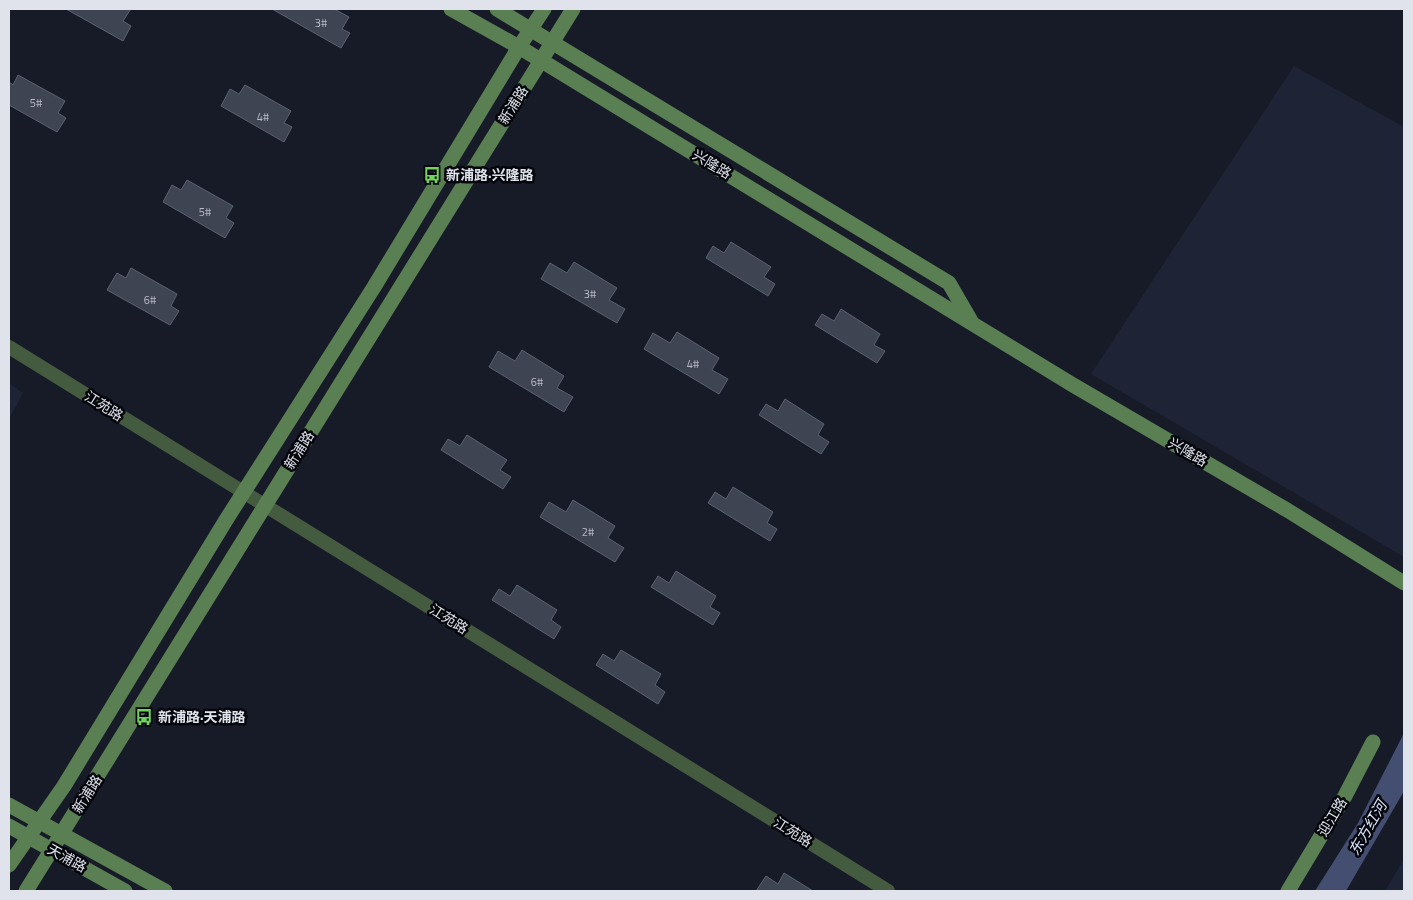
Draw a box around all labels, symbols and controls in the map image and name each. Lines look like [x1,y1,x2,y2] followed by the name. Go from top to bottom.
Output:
[315,15,327,31] house number: 3#
[493,81,533,128] street label: 新浦路
[30,95,42,111] house number: 5#
[257,109,269,125] house number: 4#
[689,144,736,183] street label: 兴隆路
[446,164,534,185] place label: 新浦路·兴隆路
[422,165,442,185] bus stop icon: 新浦路·兴隆路
[199,204,211,220] house number: 5#
[584,286,596,302] house number: 3#
[144,292,156,308] house number: 6#
[687,356,699,372] house number: 4#
[531,374,543,390] house number: 6#
[81,386,128,426] street label: 江苑路
[279,426,319,473] street label: 新浦路
[1165,432,1212,471] street label: 兴隆路
[582,524,594,540] house number: 2#
[426,599,473,639] street label: 江苑路
[158,706,246,727] place label: 新浦路·天浦路
[134,707,154,727] bus stop icon: 新浦路·天浦路
[67,770,107,817] street label: 新浦路
[1312,793,1351,840] street label: 迎江路
[1343,793,1394,859] water label: 东方红河
[770,812,817,852] street label: 江苑路
[44,838,91,877] street label: 天浦路

